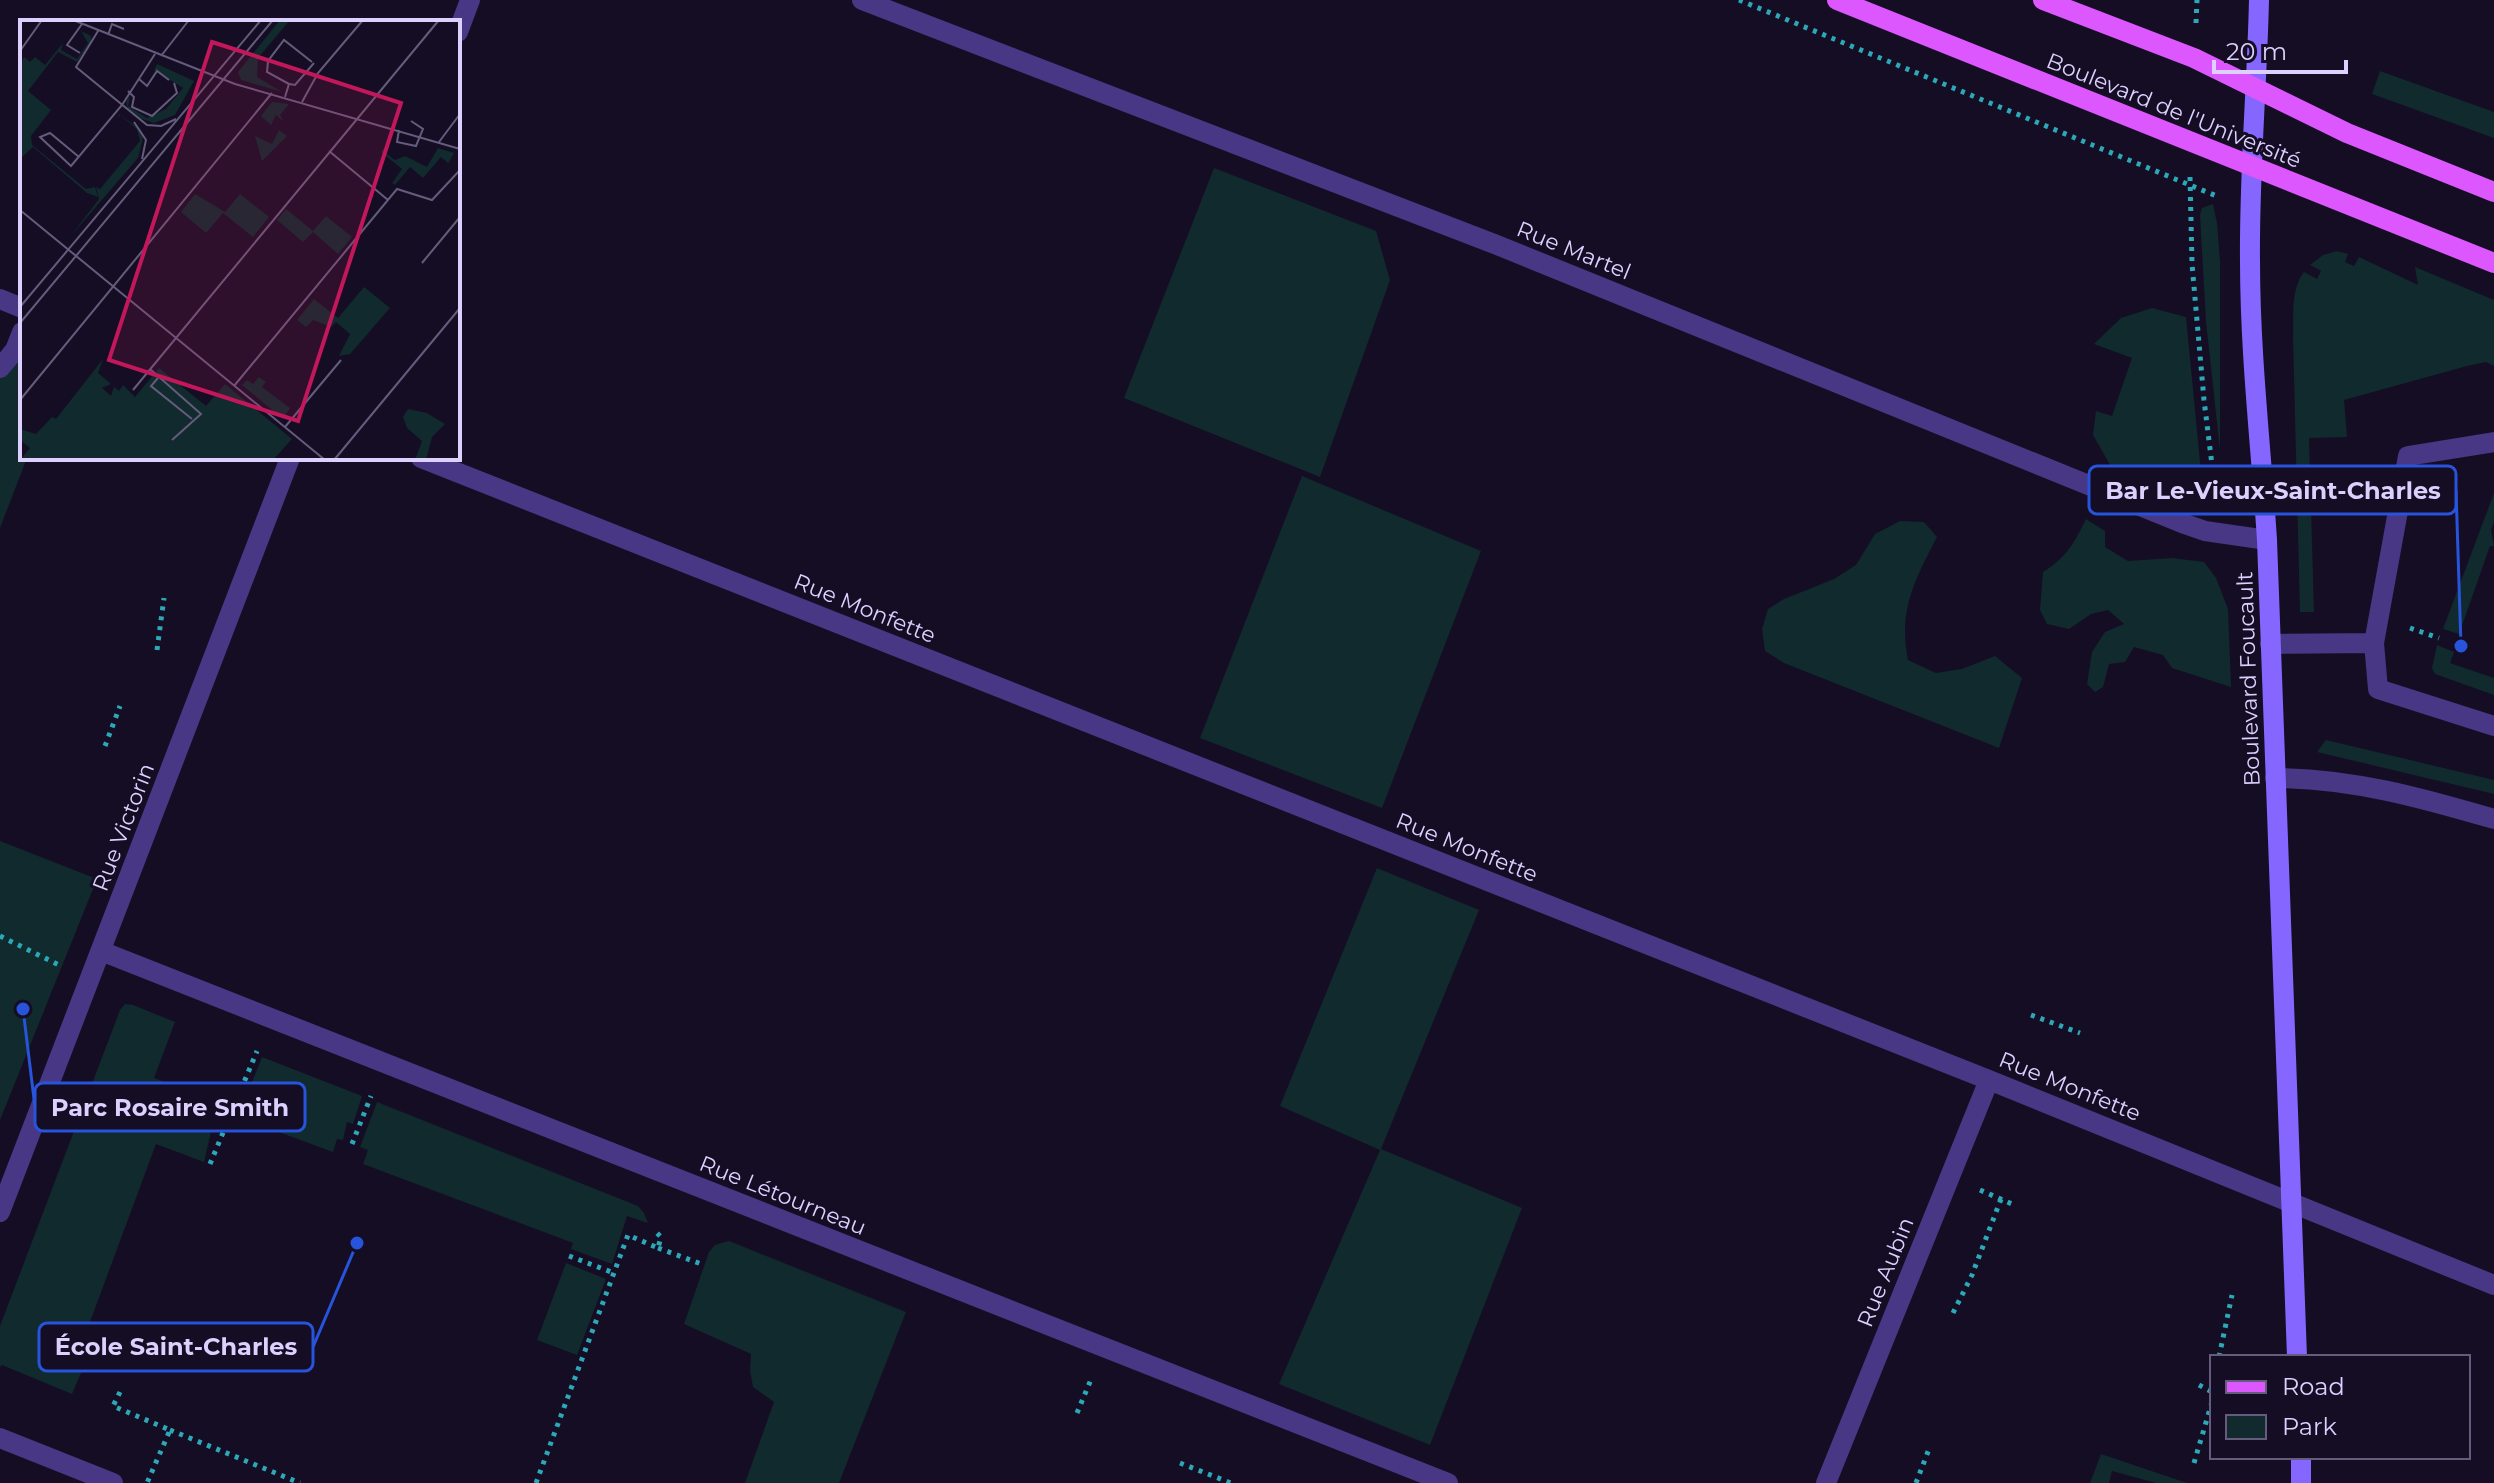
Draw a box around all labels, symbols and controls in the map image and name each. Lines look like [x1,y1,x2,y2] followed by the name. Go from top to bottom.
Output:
[20,20,460,460] inset map
[2214,24,2346,74] scale bar
[2226,37,2287,66] text: 20 m
[2043,47,2305,174] street label: Boulevard de l'Université
[1513,215,1635,286] street label: Rue Martel
[2089,466,2456,514] callout: Bar Le-Vieux-Saint-Charles
[2105,476,2441,505] text: Bar Le-Vieux-Saint-Charles
[790,568,940,649] street label: Rue Monfette
[2231,571,2266,787] street label: Boulevard Foucault
[87,759,160,895] street label: Rue Victorin
[1392,807,1542,888] street label: Rue Monfette
[1995,1046,2145,1127] street label: Rue Monfette
[35,1083,305,1131] callout: Parc Rosaire Smith
[51,1093,289,1122] text: Parc Rosaire Smith
[696,1150,870,1241] street label: Rue Létourneau
[1851,1213,1920,1331] street label: Rue Aubin
[39,1323,313,1371] callout: École Saint-Charles
[55,1332,298,1361] text: École Saint-Charles
[2210,1355,2470,1459] legend
[2282,1372,2345,1401] text: Road
[2282,1412,2337,1441] text: Park

